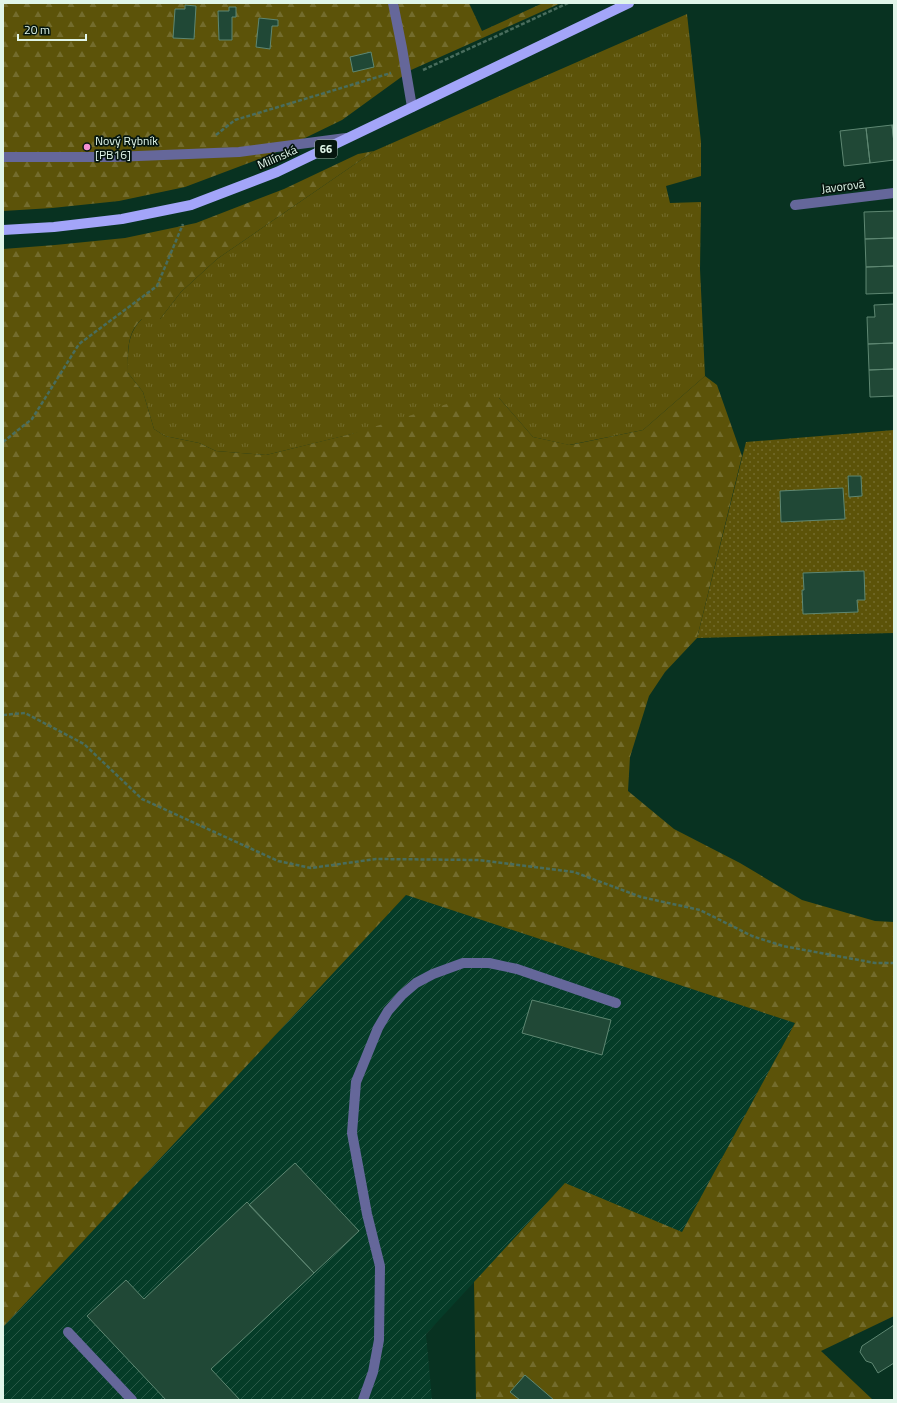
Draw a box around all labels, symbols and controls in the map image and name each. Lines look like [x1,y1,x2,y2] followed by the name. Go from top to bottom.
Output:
[18,16,86,42] scale bar
[24,20,50,39] text: 20 m
[95,131,158,164] place label: Nový Rybník [PB16]
[254,140,300,174] street label: Milínská
[315,140,337,158] road number: 66
[82,142,92,152] marker: Nový Rybník [PB16]
[820,174,866,198] street label: Javorová

